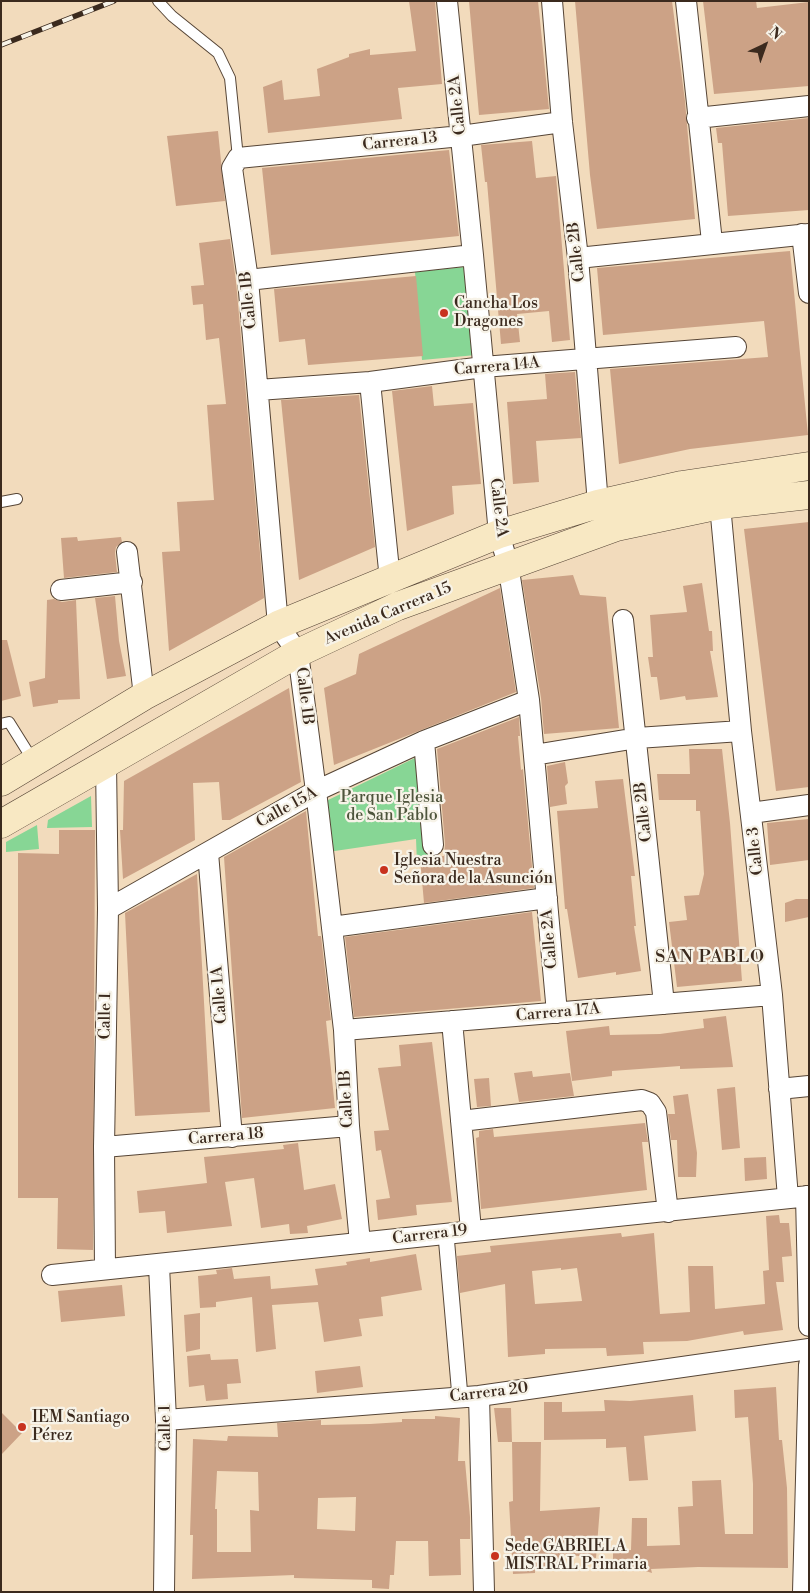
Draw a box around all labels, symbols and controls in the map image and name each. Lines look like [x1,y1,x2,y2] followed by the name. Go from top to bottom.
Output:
[740,20,790,70] north arrow
[765,23,785,44] text: N
[445,74,471,136] street label: Calle 2A
[362,129,438,155] street label: Carrera 13
[564,221,590,283] street label: Calle 2B
[236,270,262,330] street label: Calle 1B
[454,294,538,332] place label: Cancha Los Dragones
[438,307,450,319] marker: Cancha Los Dragones
[453,354,541,380] street label: Carrera 14A
[485,477,511,539] street label: Calle 2A
[321,579,455,649] street label: Avenida Carrera 15
[291,666,317,726] street label: Calle 1B
[631,781,657,843] street label: Calle 2B
[253,783,321,833] street label: Calle 15A
[341,788,443,826] park label: Parque Iglesia de San Pablo
[744,826,768,876] street label: Calle 3
[394,851,553,889] place label: Iglesia Nuestra Señora de la Asunción
[378,864,390,876] marker: Iglesia Nuestra Señora de la Asunción
[538,908,562,970] street label: Calle 2A
[654,947,766,969] district label: SAN PABLO
[208,965,232,1025] street label: Calle 1A
[96,992,116,1040] street label: Calle 1
[515,1000,601,1026] street label: Carrera 17A
[336,1069,358,1129] street label: Calle 1B
[187,1124,265,1150] street label: Carrera 18
[391,1221,469,1249] street label: Carrera 19
[449,1379,529,1407] street label: Carrera 20
[156,1404,176,1452] street label: Calle 1
[32,1408,130,1446] place label: IEM Santiago Pérez
[16,1421,28,1433] marker: IEM Santiago Pérez
[505,1537,647,1575] place label: Sede GABRIELA MISTRAL Primaria
[489,1550,501,1562] marker: Sede GABRIELA MISTRAL Primaria

